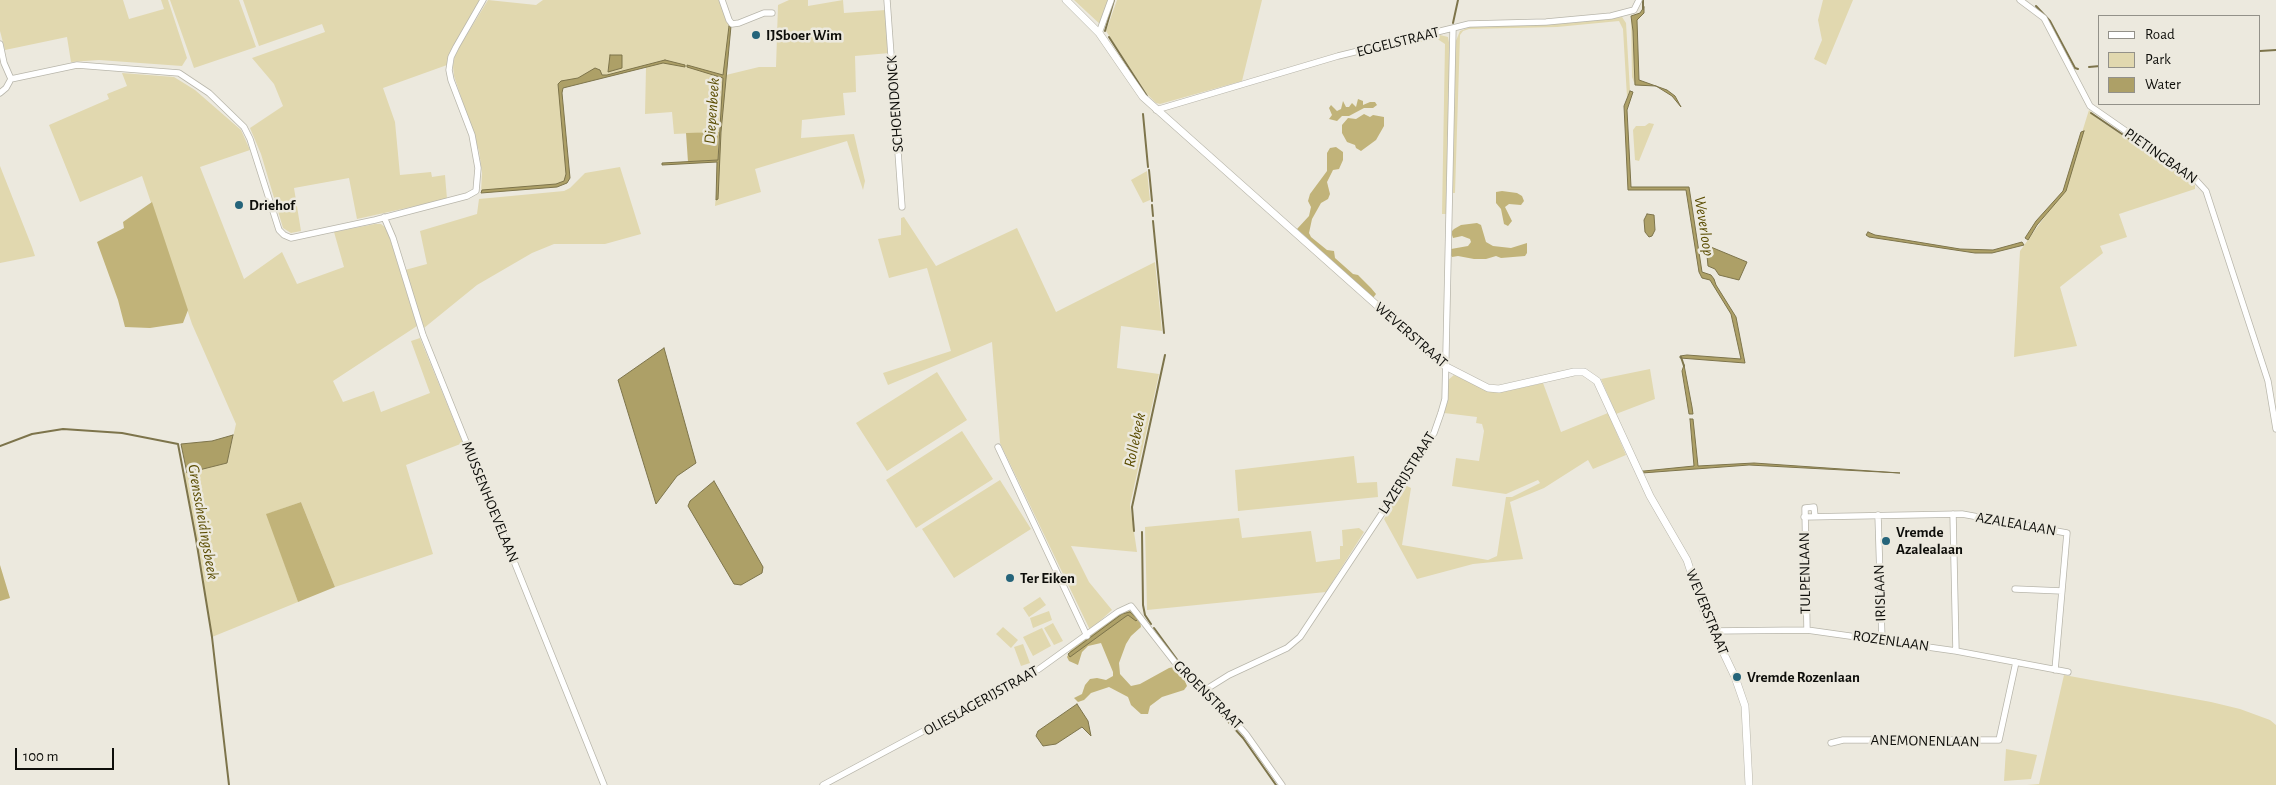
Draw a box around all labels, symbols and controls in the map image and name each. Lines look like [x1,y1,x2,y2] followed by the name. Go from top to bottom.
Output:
[2098,15,2261,105] legend
[1355,23,1441,61] street label: EGGELSTRAAT
[766,26,842,44] place label: IJSboer Wim
[2145,27,2175,42] text: Road
[750,29,762,41] marker: IJSboer Wim
[2145,52,2171,67] text: Park
[883,55,907,153] street label: SCHOENDONCK
[700,77,724,145] water label: Diepenbeek
[2145,77,2181,92] text: Water
[2121,124,2201,188] street label: PIETINGBAAN
[1690,195,1718,257] water label: Weverloop
[249,196,295,214] place label: Driehof
[233,199,245,211] marker: Driehof
[1371,298,1451,372] street label: WEVERSTRAAT
[1120,411,1150,469] water label: Rollebeek
[1375,429,1439,517] street label: LAZERIJSTRAAT
[457,439,523,565] street label: MUSSENHOEVELAAN
[183,463,223,581] water label: Grensscheidingsbeek
[1974,508,2058,540] street label: AZALEALAAN
[1896,523,1963,558] place label: Vremde Azalealaan
[1795,532,1815,614] street label: TULPENLAAN
[1880,535,1892,547] marker: Vremde Azalealaan
[1870,564,1890,622] street label: IRISLAAN
[1682,566,1732,658] street label: WEVERSTRAAT
[1020,569,1075,587] place label: Ter Eiken
[1004,572,1016,584] marker: Ter Eiken
[1852,627,1930,655] street label: ROZENLAAN
[1170,657,1246,733] street label: GROENSTRAAT
[920,662,1042,740] street label: OLIESLAGERIJSTRAAT
[1747,668,1860,686] place label: Vremde Rozenlaan
[1731,671,1743,683] marker: Vremde Rozenlaan
[1870,731,1980,751] street label: ANEMONENLAAN
[18,738,116,770] scale bar
[23,749,58,764] text: 100 m

